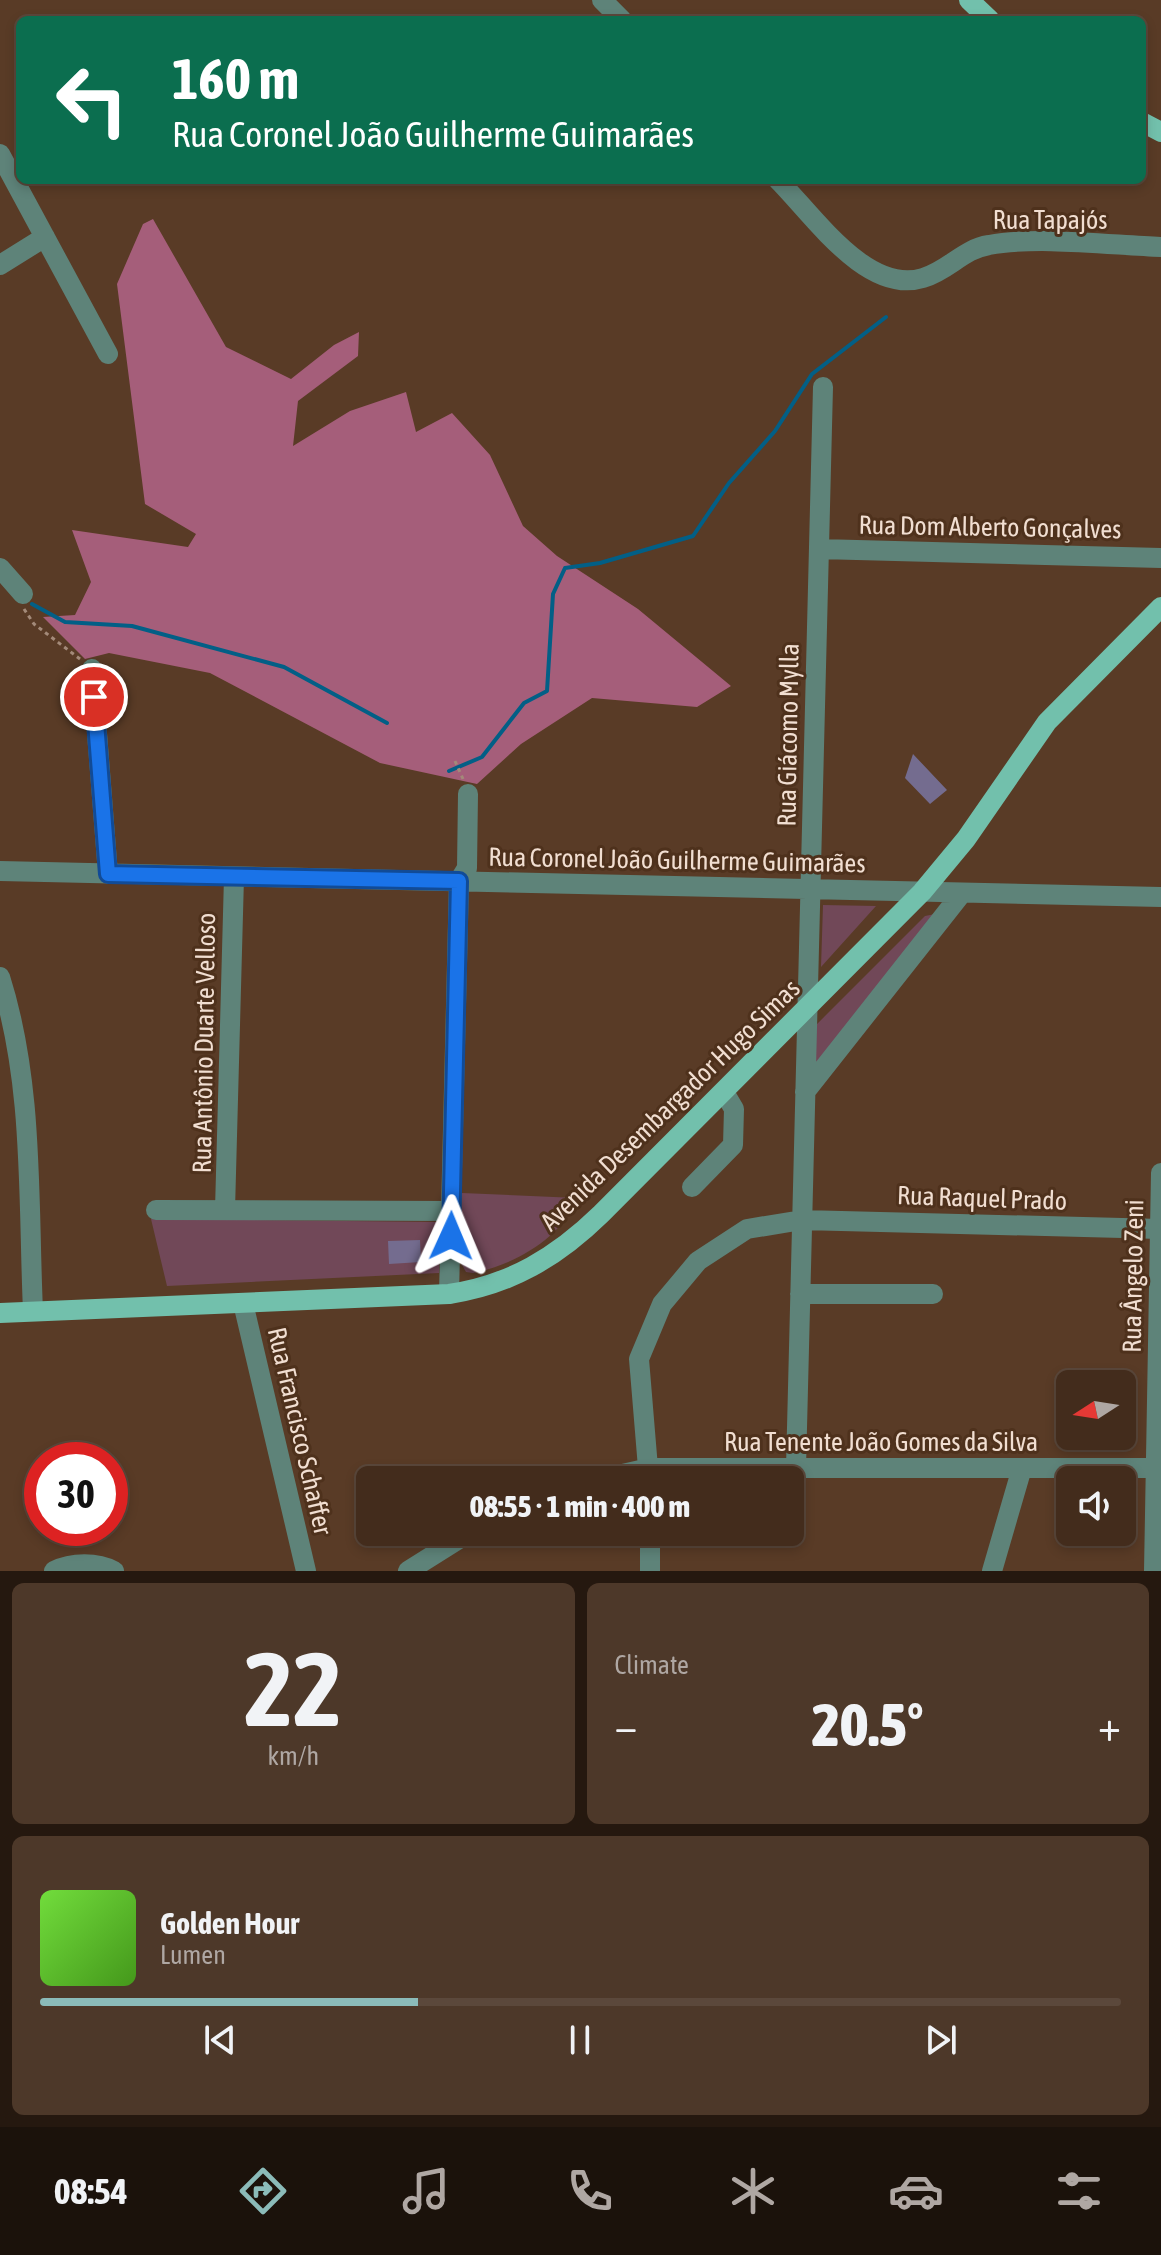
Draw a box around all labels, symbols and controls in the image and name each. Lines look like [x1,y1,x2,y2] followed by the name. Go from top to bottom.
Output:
[172,47,299,111] text: 160 m
[40,48,144,152] icon: left
[172,113,694,155] text: Rua Coronel João Guilherme Guimarães
[993,205,1107,235] street label: Rua Tapajós
[858,510,1122,544] street label: Rua Dom Alberto Gonçalves
[771,643,805,827] street label: Rua Giácomo Mylla
[60,663,128,731] pin
[72,675,116,719] icon: arrive
[488,842,866,878] street label: Rua Coronel João Guilherme Guimarães
[187,913,221,1173] street label: Rua Antônio Duarte Velloso
[534,973,806,1237] street label: Avenida Desembargador Hugo Simas
[897,1180,1067,1216] street label: Rua Raquel Prado
[409,1194,493,1278] position arrow
[1117,1199,1149,1353] street label: Rua Ângelo Zeni
[262,1324,339,1538] street label: Rua Francisco Schaffer
[1056,1370,1136,1450] north arrow
[1056,1370,1136,1546] map controls
[724,1427,1038,1457] street label: Rua Tenente João Gomes da Silva
[24,1442,128,1546] speed limit sign: 30
[1056,1466,1136,1546] button: sound
[470,1489,690,1523] text: 08:55 · 1 min · 400 m
[244,1629,342,1748] text: 22
[615,1650,689,1680] text: Climate
[812,1690,924,1759] text: 20.5°
[615,1700,637,1750] text: −
[1098,1700,1121,1750] text: +
[267,1741,319,1771] text: km/h
[160,1906,299,1940] text: Golden Hour
[160,1940,226,1970] text: Lumen
[198,2018,242,2062] icon: previous
[558,2018,602,2062] icon: pause
[919,2018,963,2062] icon: next
[235,2163,291,2219] icon: directions
[398,2163,454,2219] icon: music
[562,2163,618,2219] icon: phone
[725,2163,781,2219] icon: climate
[888,2163,944,2219] icon: car
[1051,2163,1107,2219] icon: filters
[54,2170,128,2212] text: 08:54

